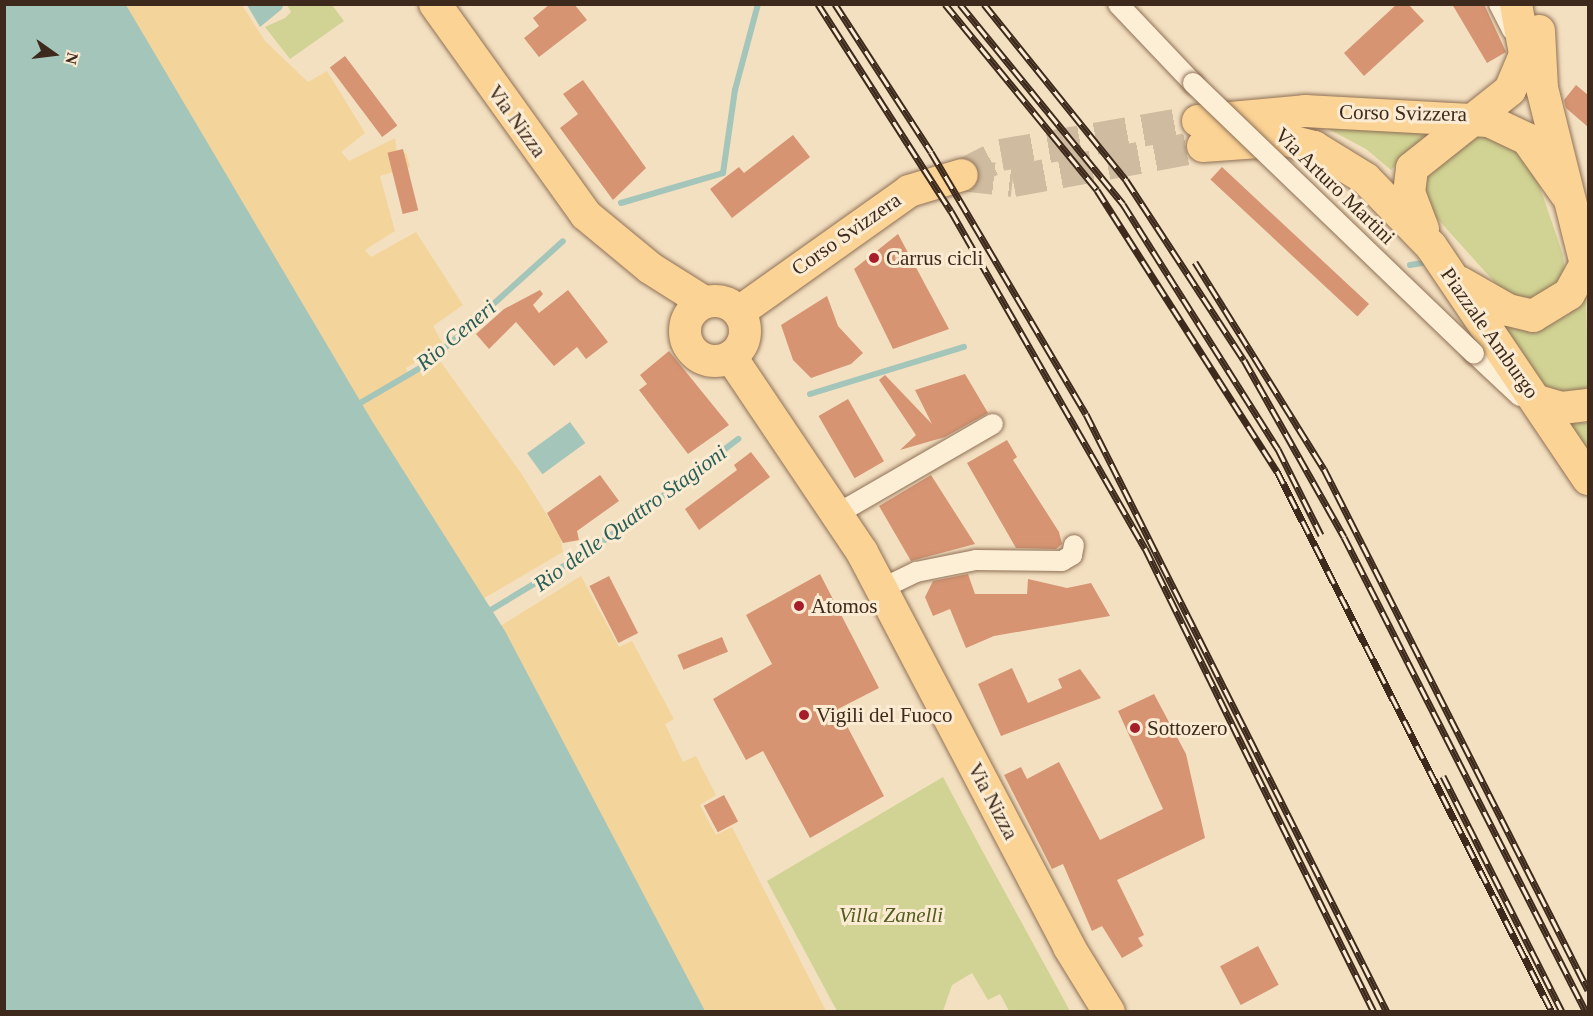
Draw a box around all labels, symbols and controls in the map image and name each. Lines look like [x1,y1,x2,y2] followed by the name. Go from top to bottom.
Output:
[24,24,84,84] north arrow
[62,51,82,66] text: N
[482,80,552,162] street label: Via Nizza
[1339,99,1467,127] street label: Corso Svizzera
[1269,122,1401,250] street label: Via Arturo Martini
[786,187,906,281] street label: Corso Svizzera
[886,245,983,271] place label: Carrus cicli
[867,251,881,265] marker: Carrus cicli
[1435,262,1545,404] street label: Piazzale Amburgo
[411,294,501,376] water label: Rio Ceneri
[528,439,732,597] water label: Rio delle Quattro Stagioni
[811,593,878,619] place label: Atomos
[792,599,806,613] marker: Atomos
[816,702,952,728] place label: Vigili del Fuoco
[797,708,811,722] marker: Vigili del Fuoco
[1147,715,1227,741] place label: Sottozero
[1128,721,1142,735] marker: Sottozero
[962,758,1024,844] street label: Via Nizza
[839,902,943,928] park label: Villa Zanelli

